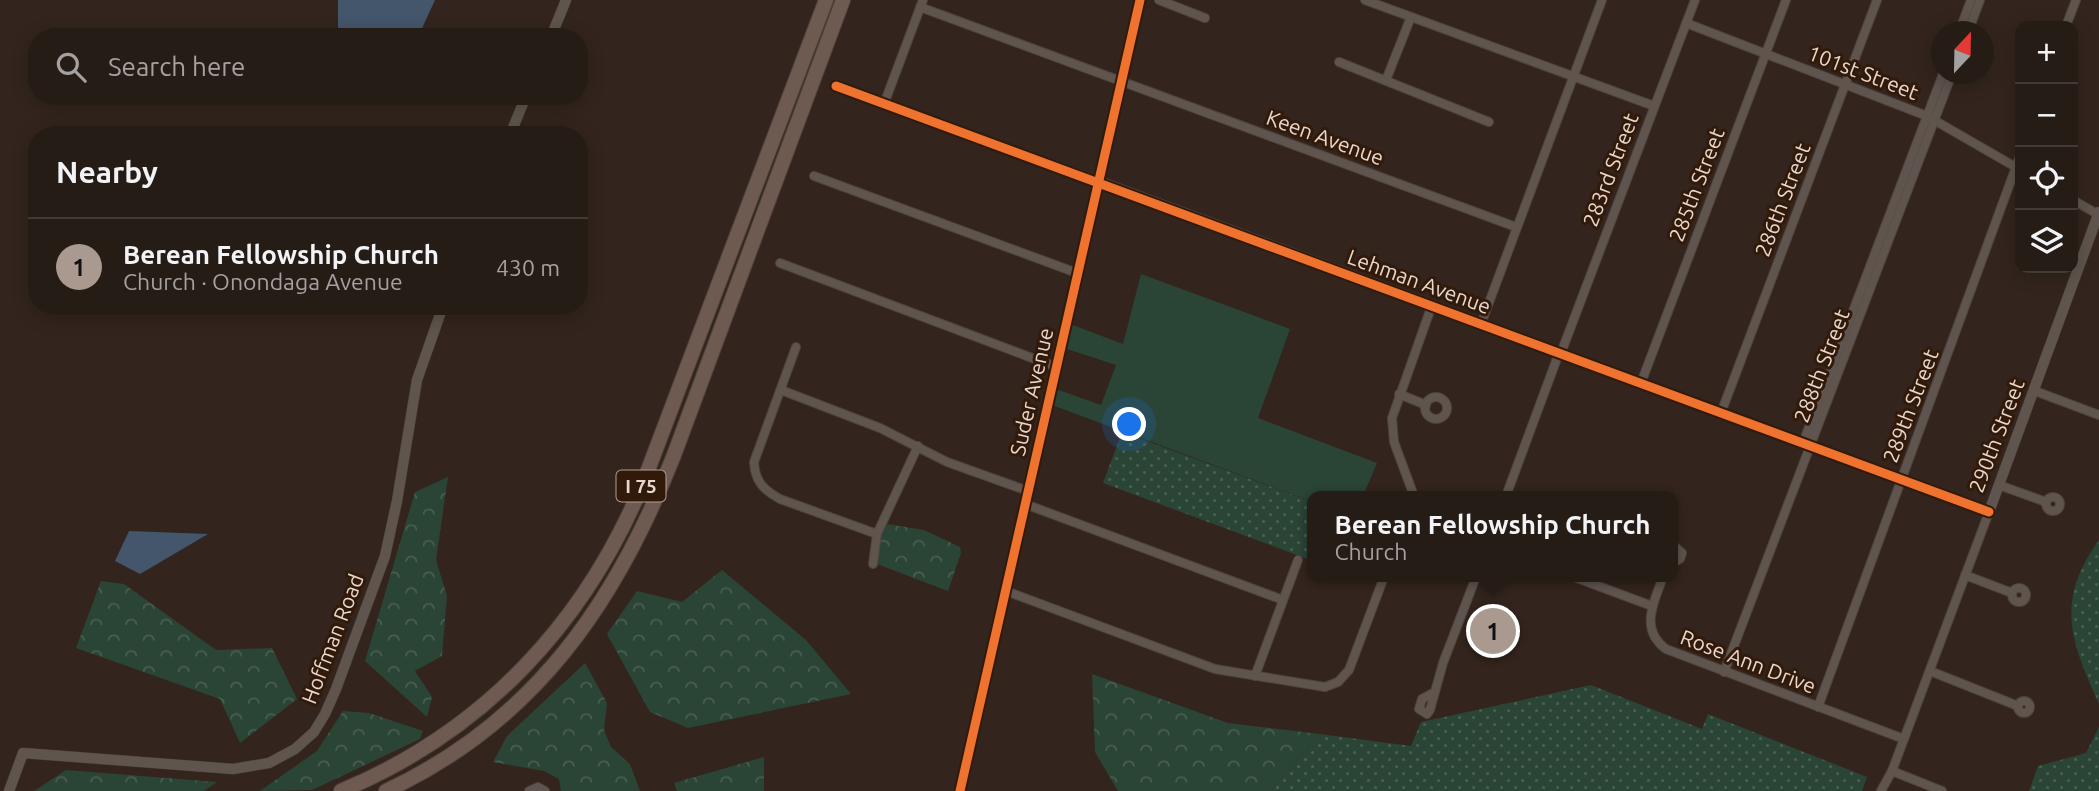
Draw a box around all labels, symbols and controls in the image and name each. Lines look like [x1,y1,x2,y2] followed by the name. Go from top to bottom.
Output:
[1931,21,1994,84] north arrow
[2015,21,2078,273] map controls
[2015,21,2078,84] button: +
[28,28,588,105] search box
[1805,40,1922,104] street label: 101st Street
[52,48,90,86] icon: search
[108,52,245,81] text: Search here
[2015,84,2078,147] button: −
[1263,105,1387,169] street label: Keen Avenue
[1578,110,1643,230] street label: 283rd Street
[1664,125,1729,245] street label: 285th Street
[1750,140,1815,260] street label: 286th Street
[2015,147,2078,210] button: locate
[56,155,158,189] text: Nearby
[2015,210,2078,273] button: layers
[123,240,439,269] text: Berean Fellowship Church
[1344,244,1494,318] street label: Lehman Avenue
[73,255,85,280] text: 1
[496,255,560,280] text: 430 m
[123,269,403,294] text: Church · Onondaga Avenue
[1789,306,1854,426] street label: 288th Street
[1005,326,1057,458] street label: Suder Avenue
[1878,346,1943,466] street label: 289th Street
[1964,376,2029,496] street label: 290th Street
[1112,407,1146,441] your location
[616,471,666,502] road number: I 75
[1307,491,1678,582] popup
[1335,510,1651,539] text: Berean Fellowship Church
[1335,539,1407,564] text: Church
[296,570,368,707] street label: Hoffman Road
[1470,605,1516,657] pin: 1
[1677,624,1819,698] street label: Rose Ann Drive

